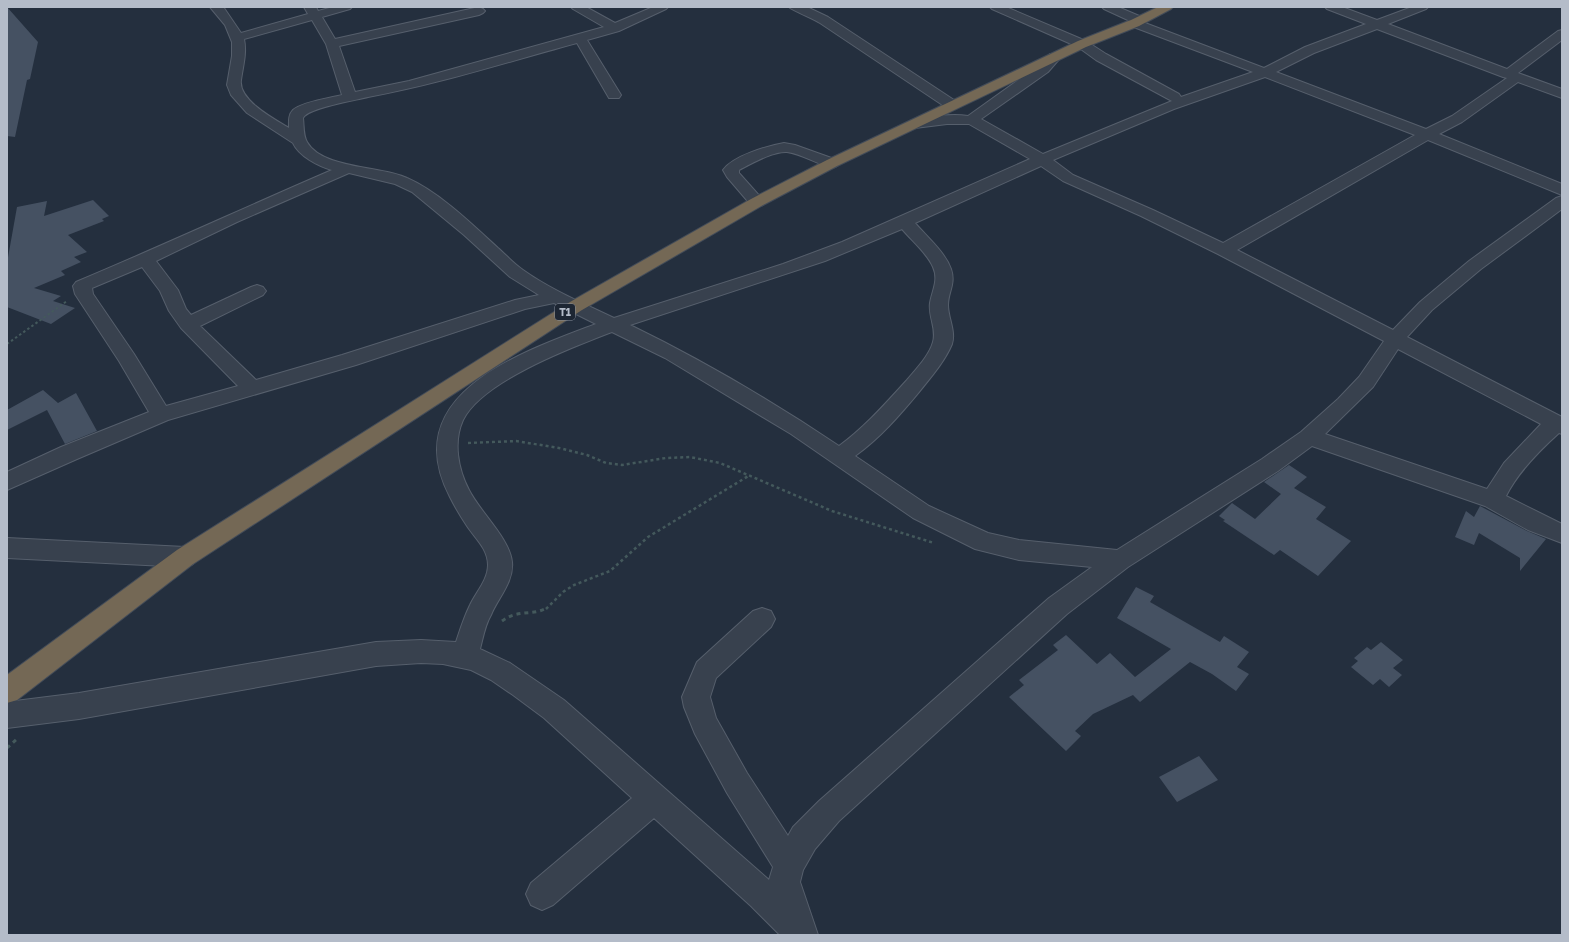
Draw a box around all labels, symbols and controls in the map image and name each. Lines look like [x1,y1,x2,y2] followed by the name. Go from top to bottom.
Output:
[555,304,575,320] road number: T1

